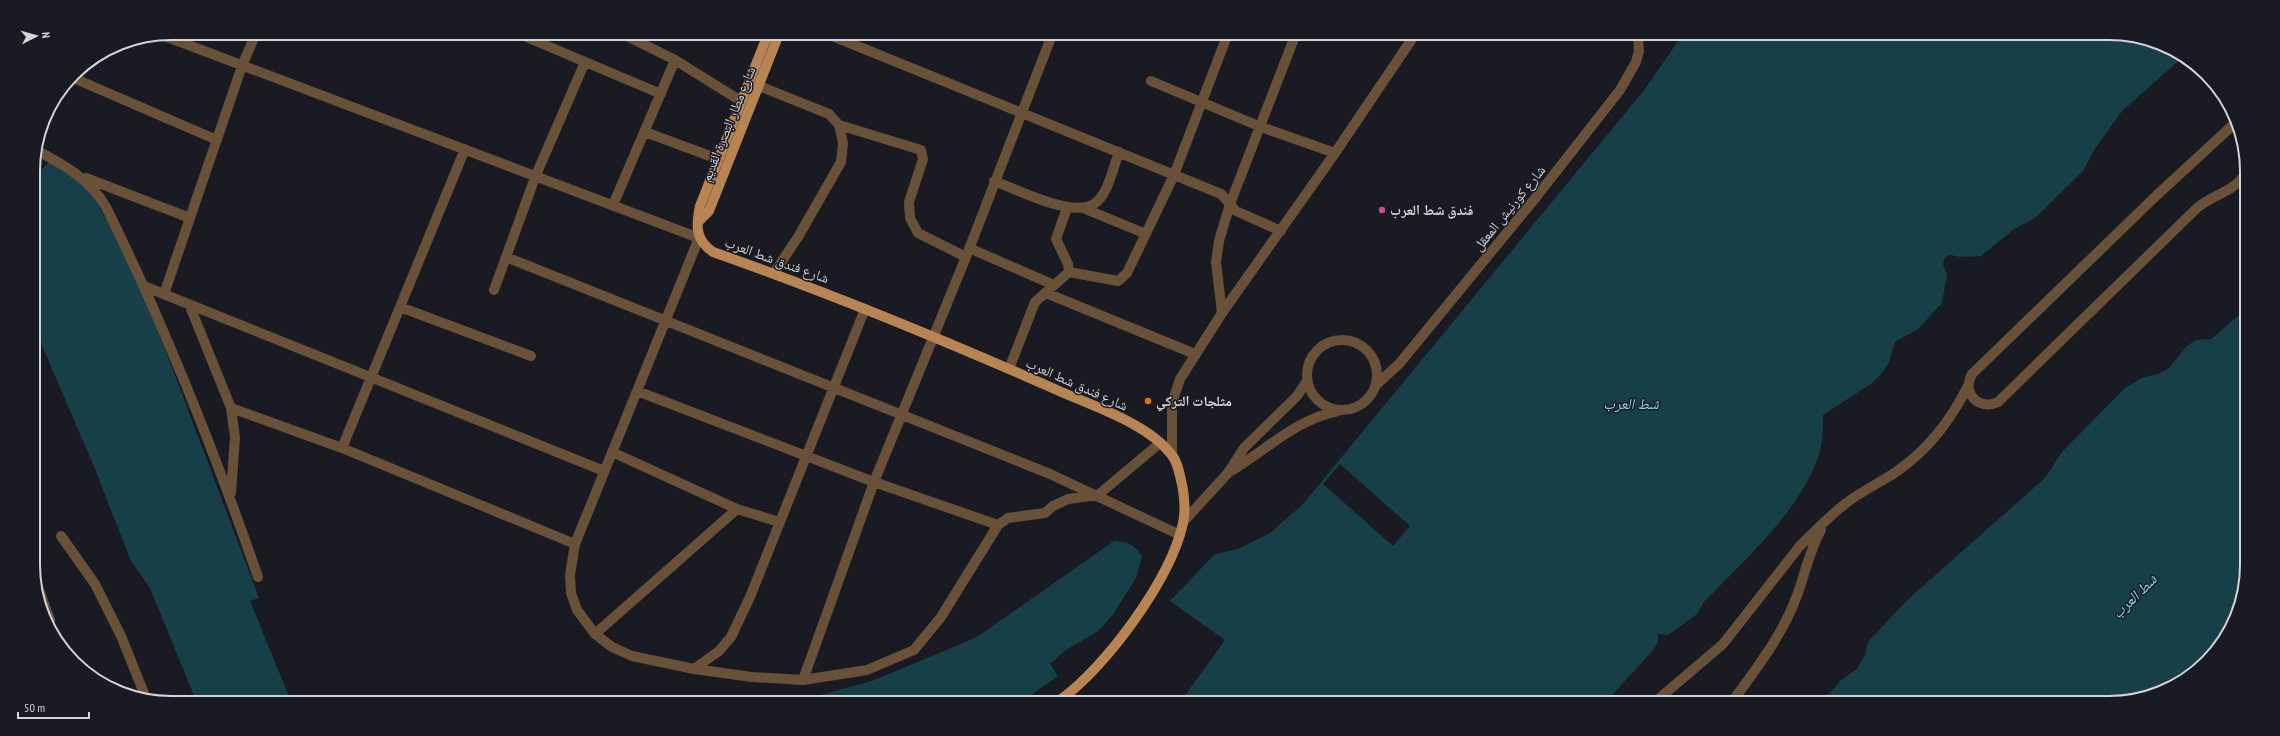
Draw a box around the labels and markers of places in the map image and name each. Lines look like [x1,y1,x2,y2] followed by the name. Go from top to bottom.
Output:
[1390,201,1473,219] place label: فندق شط العرب
[1377,205,1387,215] marker: فندق شط العرب
[1156,392,1232,412] place label: مثلجات التركي
[1143,396,1153,406] marker: مثلجات التركي

